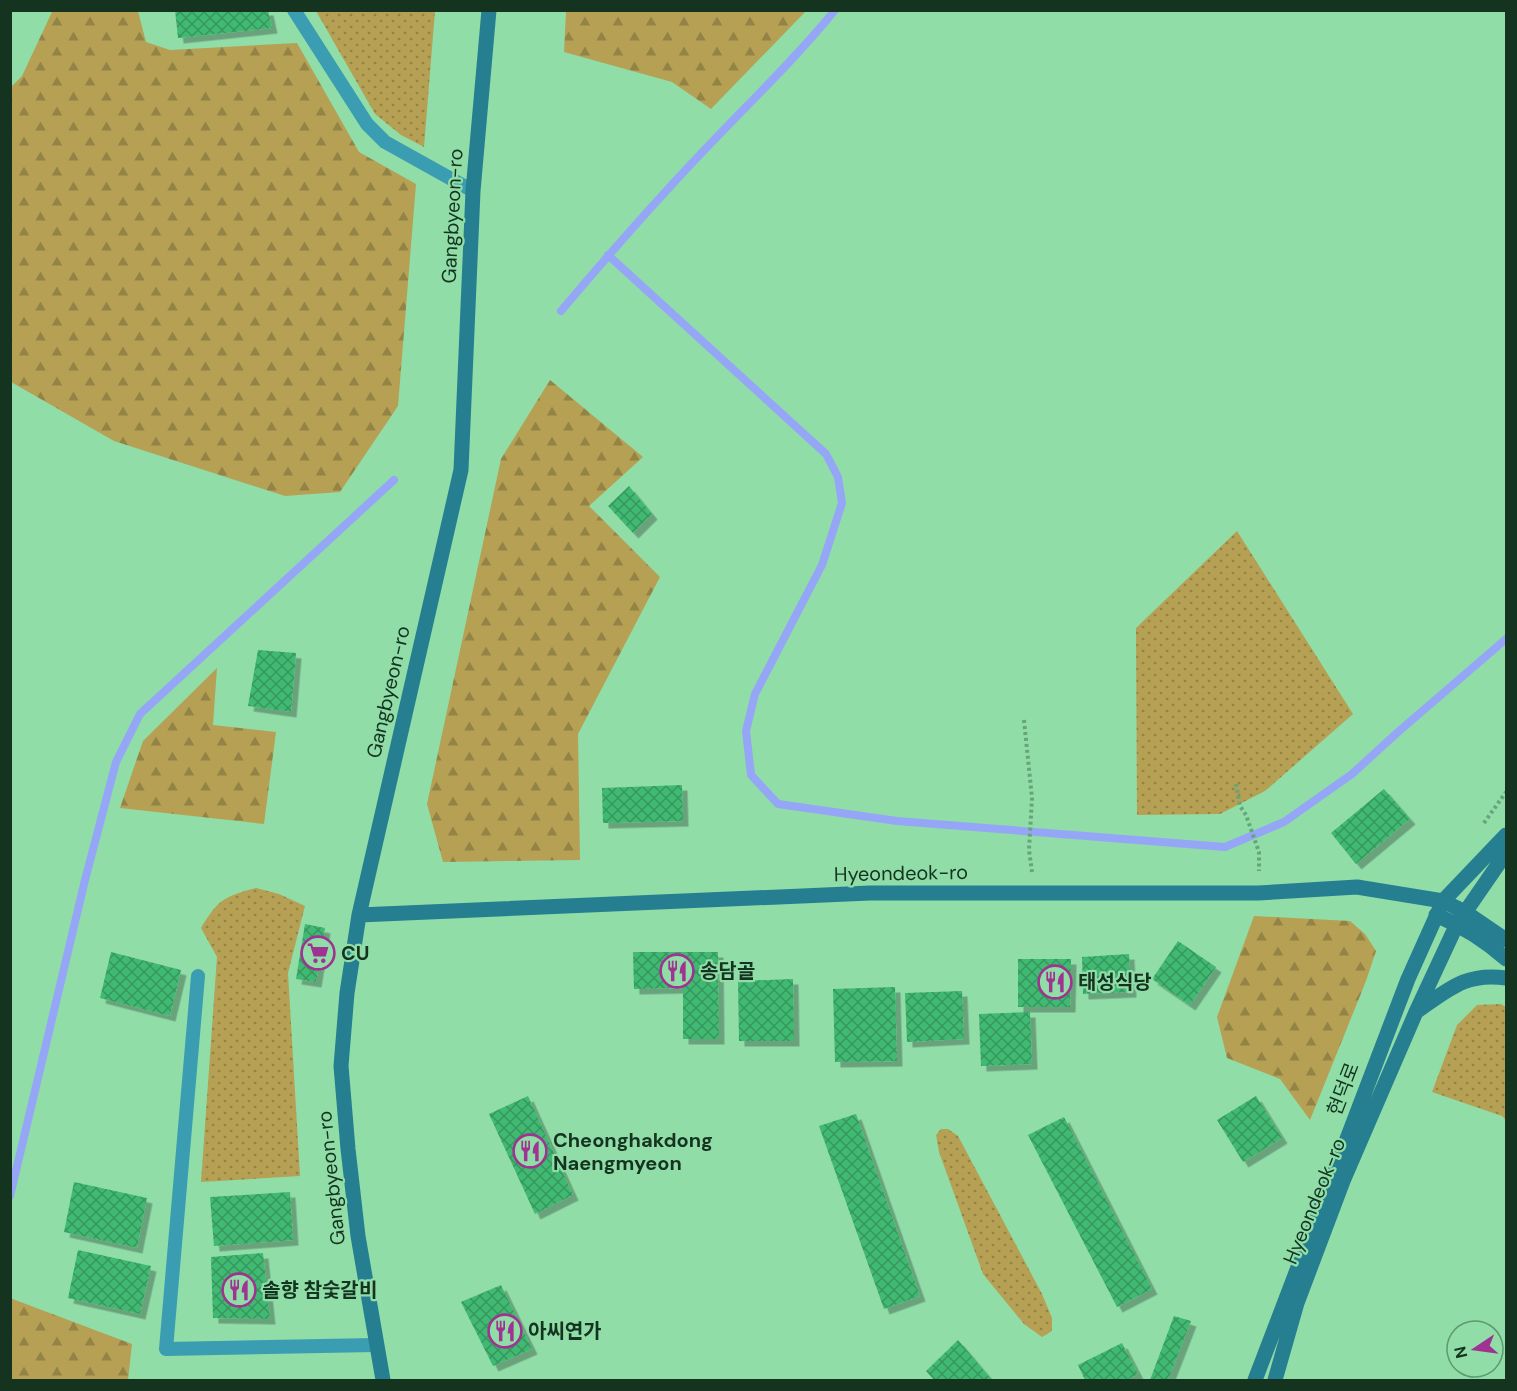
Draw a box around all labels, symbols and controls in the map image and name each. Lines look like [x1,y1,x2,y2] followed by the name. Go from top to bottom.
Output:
[435,148,469,284] street label: Gangbyeon-ro
[360,623,416,761] street label: Gangbyeon-ro
[834,859,968,887] street label: Hyeondeok-ro
[300,935,336,971] supermarket icon: CU
[341,940,369,966] place label: CU
[659,953,695,989] restaurant icon: 송담골
[700,958,755,984] place label: 송담골
[1037,964,1073,1000] restaurant icon: 태성식당
[1078,969,1152,995] place label: 태성식당
[1321,1059,1365,1119] street label: 현덕로
[311,1110,351,1246] street label: Gangbyeon-ro
[553,1127,713,1176] place label: Cheonghakdong Naengmyeon
[512,1133,548,1169] restaurant icon: Cheonghakdong Naengmyeon
[1277,1134,1351,1268] street label: Hyeondeok-ro
[221,1272,257,1308] restaurant icon: 솔향 참숯갈비
[262,1277,377,1303] place label: 솔향 참숯갈비
[487,1313,523,1349] restaurant icon: 아씨연가
[528,1318,602,1344] place label: 아씨연가
[1445,1319,1505,1379] north arrow
[1449,1344,1472,1360] text: N

